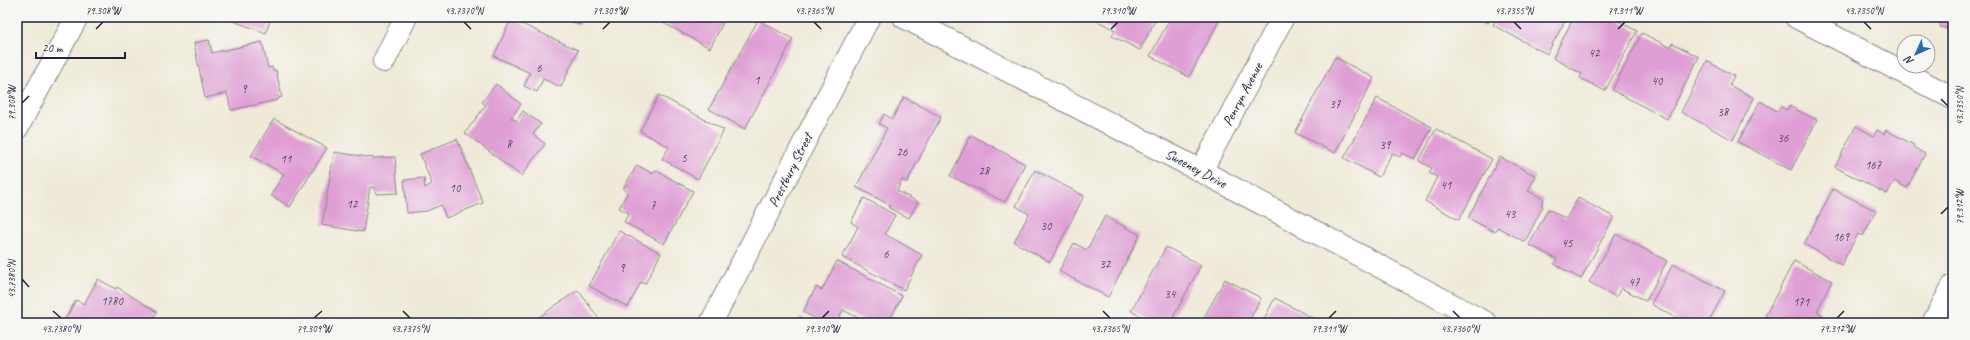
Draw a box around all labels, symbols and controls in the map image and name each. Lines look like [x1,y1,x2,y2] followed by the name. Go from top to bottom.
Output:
[86,4,122,17] text: 79.308°W
[445,4,485,17] text: 43.7370°N
[593,4,629,17] text: 79.309°W
[795,4,835,17] text: 43.7365°N
[1101,4,1137,17] text: 79.310°W
[1495,4,1535,17] text: 43.7355°N
[1608,4,1644,17] text: 79.311°W
[1845,4,1885,17] text: 43.7350°N
[36,34,125,60] scale bar
[1896,34,1936,74] north arrow
[42,40,64,56] text: 20 m
[1589,45,1601,61] house number: 42
[1900,52,1916,68] text: N
[1219,59,1267,129] street label: Penryn Avenue
[536,60,542,76] house number: 6
[754,72,760,88] house number: 1
[1652,73,1664,89] house number: 40
[241,81,248,97] house number: 9
[5,84,18,120] text: 79.308°W
[1953,85,1966,125] text: 43.7350°N
[1330,96,1341,112] house number: 37
[1718,104,1730,120] house number: 38
[765,128,817,210] street label: Prestbury Street
[1778,130,1789,146] house number: 36
[506,136,513,152] house number: 8
[1380,137,1392,153] house number: 39
[897,144,908,160] house number: 26
[1162,145,1231,192] street label: Sweeney Drive
[681,150,687,166] house number: 5
[281,151,292,167] house number: 11
[1865,157,1882,173] house number: 167
[979,163,991,179] house number: 28
[1441,177,1452,193] house number: 41
[450,180,462,196] house number: 10
[1953,188,1966,224] text: 79.312°W
[347,196,359,212] house number: 12
[650,197,656,213] house number: 7
[1505,206,1517,222] house number: 43
[1041,218,1053,234] house number: 30
[1833,229,1851,245] house number: 169
[1562,235,1573,251] house number: 45
[883,246,889,262] house number: 6
[1100,256,1112,272] house number: 32
[5,258,18,298] text: 43.7380°N
[619,260,626,276] house number: 9
[1629,274,1640,290] house number: 47
[1165,286,1177,302] house number: 34
[101,293,124,309] house number: 1780
[1793,294,1810,310] house number: 171
[42,322,82,335] text: 43.7380°N
[297,322,333,335] text: 79.309°W
[391,322,431,335] text: 43.7375°N
[805,322,841,335] text: 79.310°W
[1091,322,1131,335] text: 43.7365°N
[1312,322,1348,335] text: 79.311°W
[1441,322,1481,335] text: 43.7360°N
[1820,322,1856,335] text: 79.312°W

